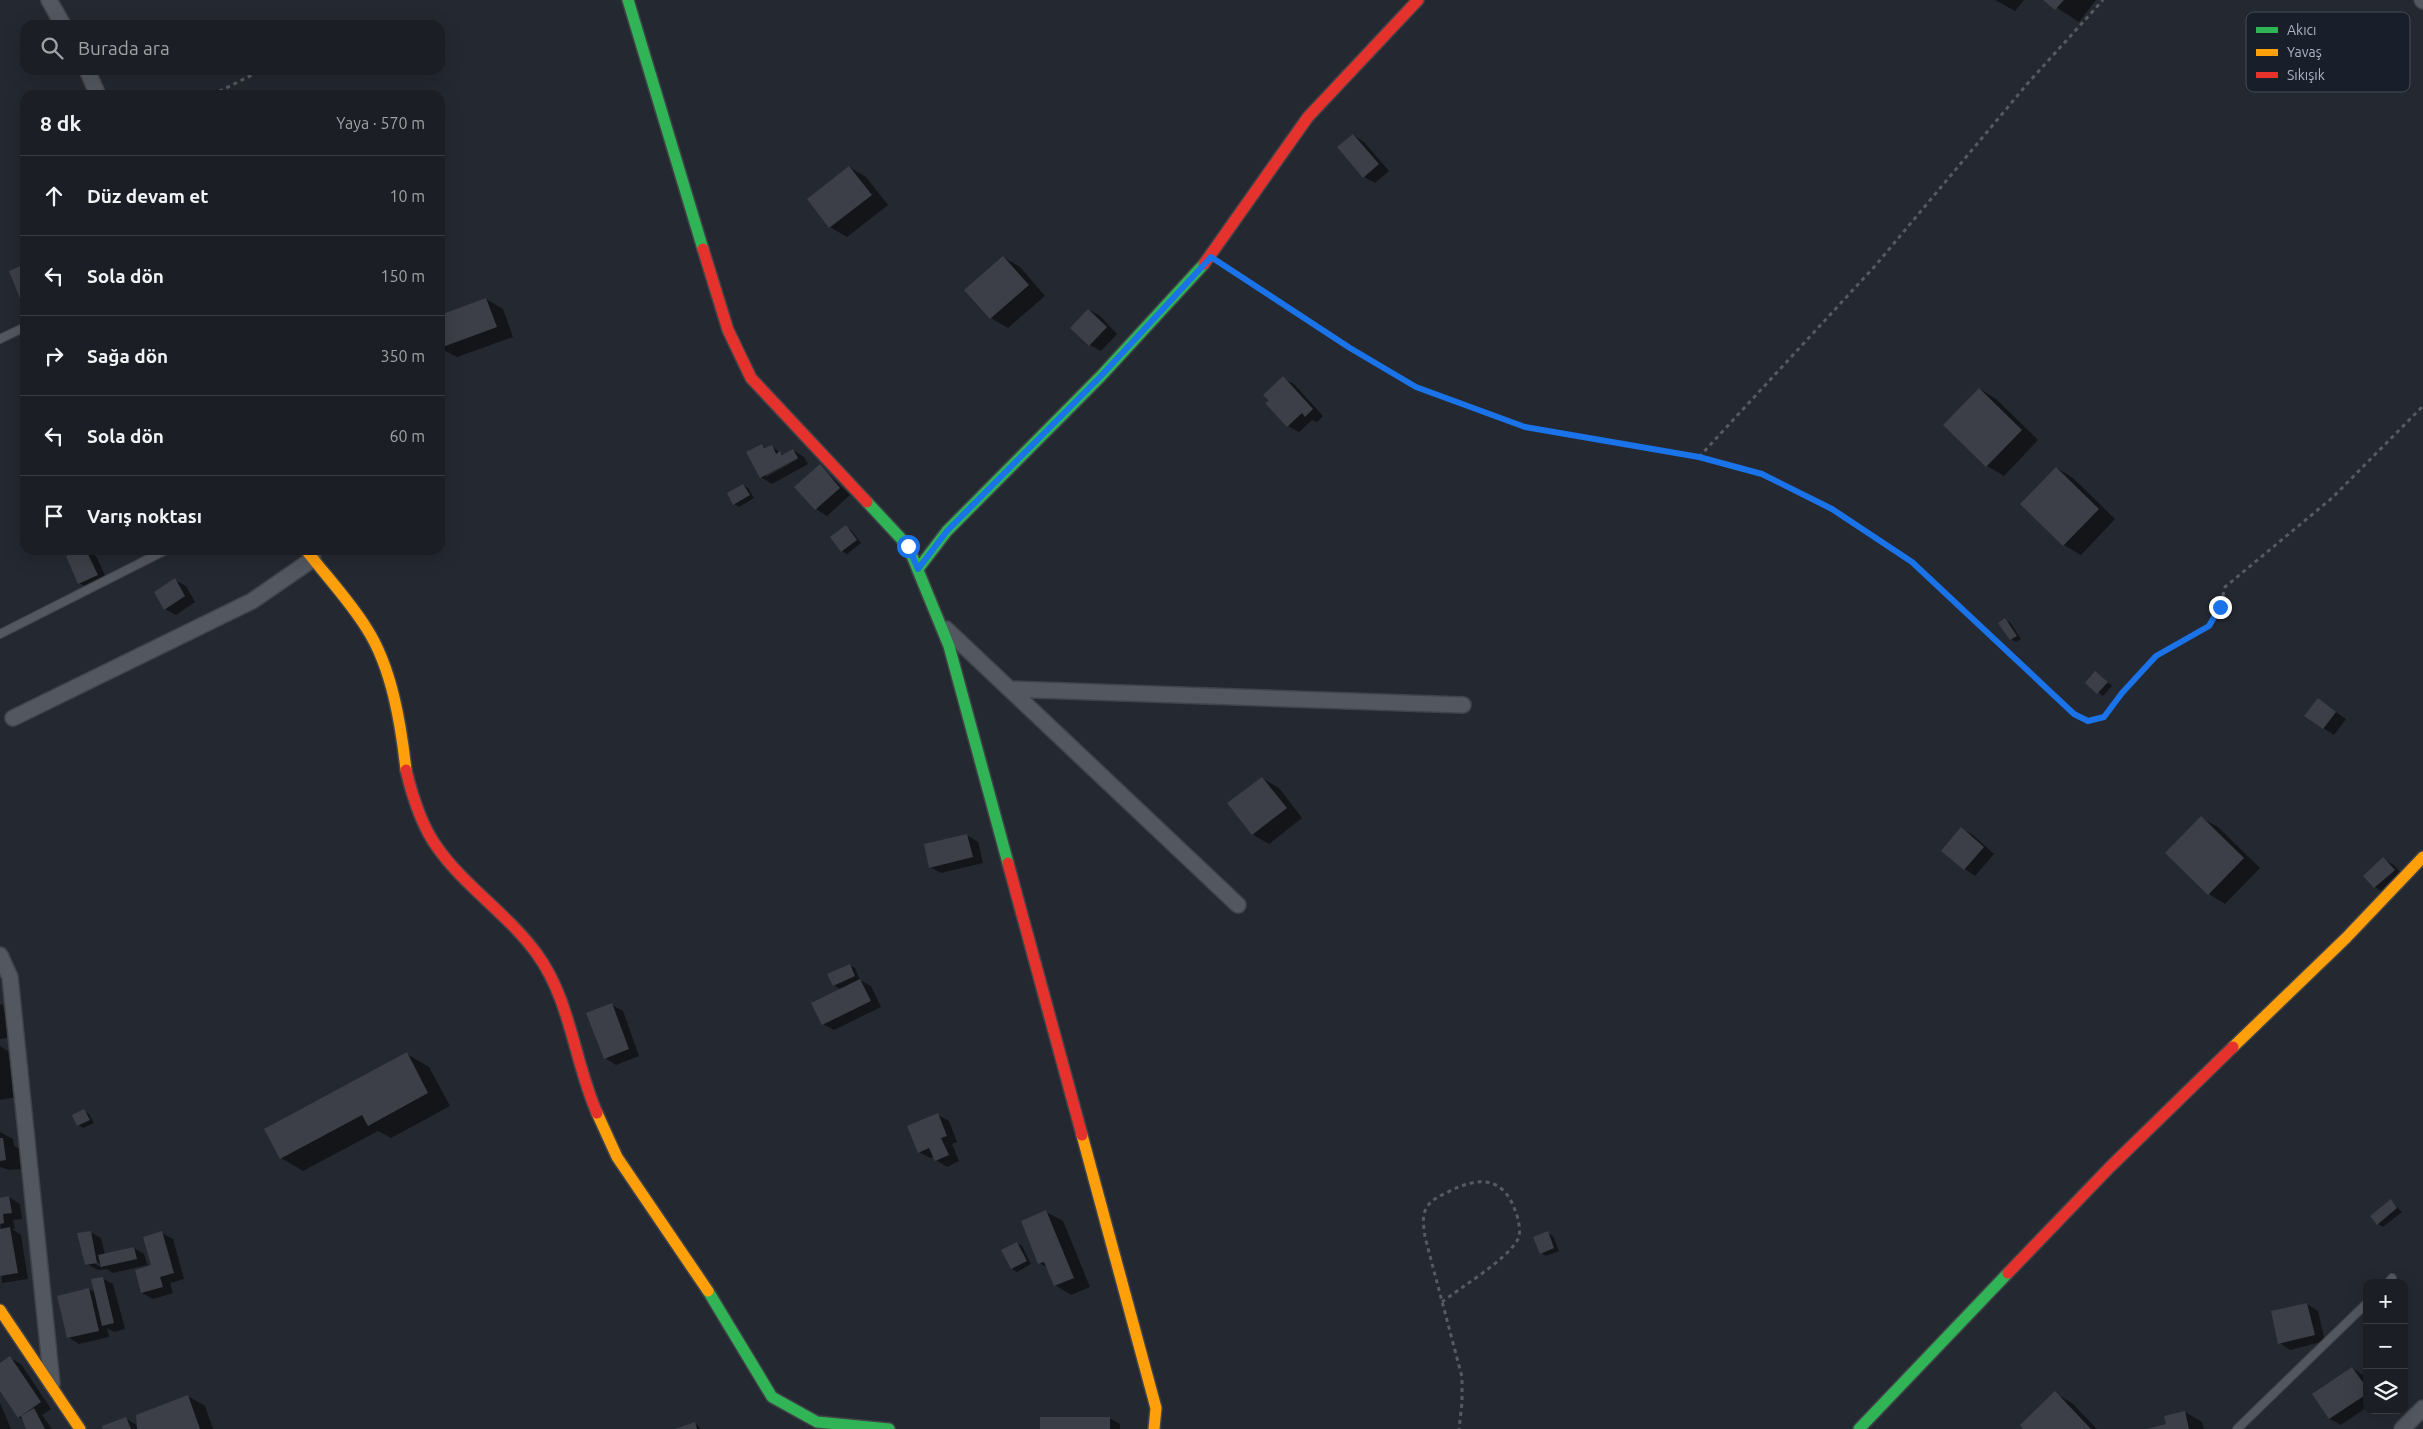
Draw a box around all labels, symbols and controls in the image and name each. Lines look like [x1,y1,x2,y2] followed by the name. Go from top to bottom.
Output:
[2246,12,2410,92] legend
[20,20,445,75] search box
[2287,22,2316,38] text: Akıcı
[38,34,66,62] icon: search
[78,37,170,59] text: Burada ara
[2287,44,2322,60] text: Yavaş
[2287,67,2325,83] text: Sıkışık
[40,111,81,135] text: 8 dk
[336,114,425,132] text: Yaya · 570 m
[40,182,68,210] icon: ahead
[87,185,208,207] text: Düz devam et
[389,187,425,205] text: 10 m
[40,262,68,290] icon: left
[87,265,164,287] text: Sola dön
[380,267,425,285] text: 150 m
[40,342,68,370] icon: right
[87,345,168,367] text: Sağa dön
[380,347,425,365] text: 350 m
[40,422,68,450] icon: left
[87,425,164,447] text: Sola dön
[389,427,425,445] text: 60 m
[40,502,68,530] icon: arrive
[87,505,202,527] text: Varış noktası
[897,535,920,558] route start
[2209,596,2232,619] route end
[2363,1279,2408,1414] map controls
[2363,1279,2408,1324] button: +
[2363,1324,2408,1369] button: −
[2363,1369,2408,1414] button: layers

